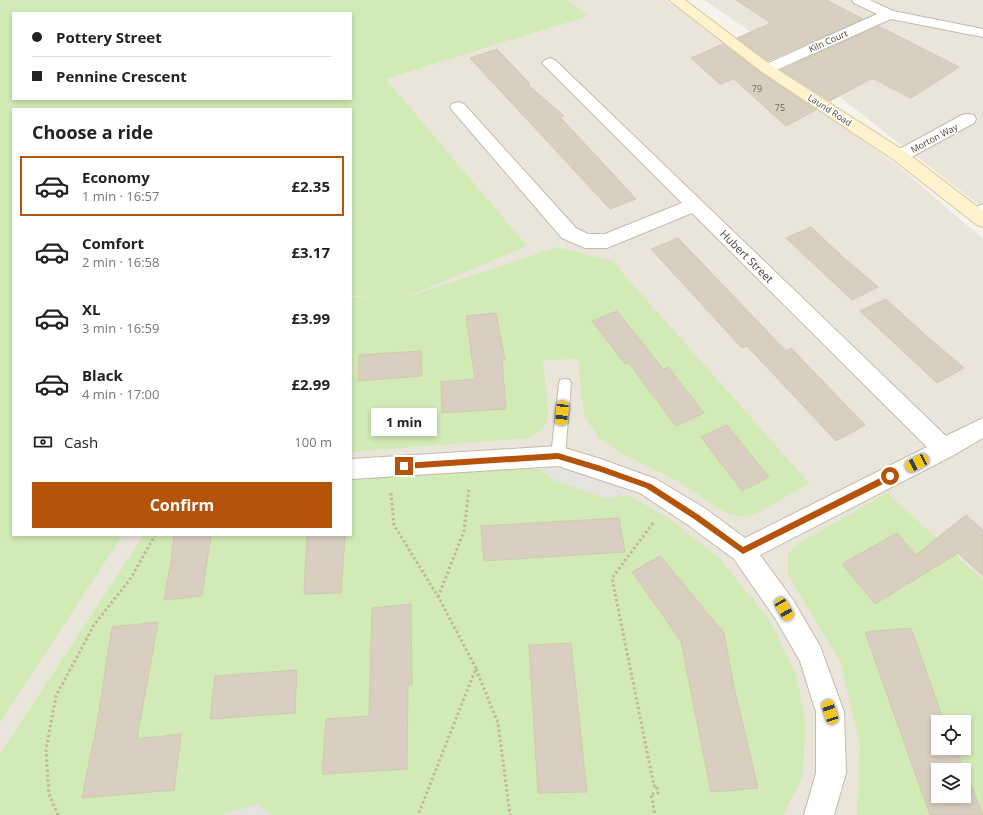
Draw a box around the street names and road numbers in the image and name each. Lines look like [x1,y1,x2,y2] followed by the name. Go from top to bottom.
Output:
[806,27,850,55] street label: Kiln Court
[805,91,855,129] street label: Laund Road
[908,120,960,156] street label: Morton Way
[717,226,777,286] street label: Hubert Street

